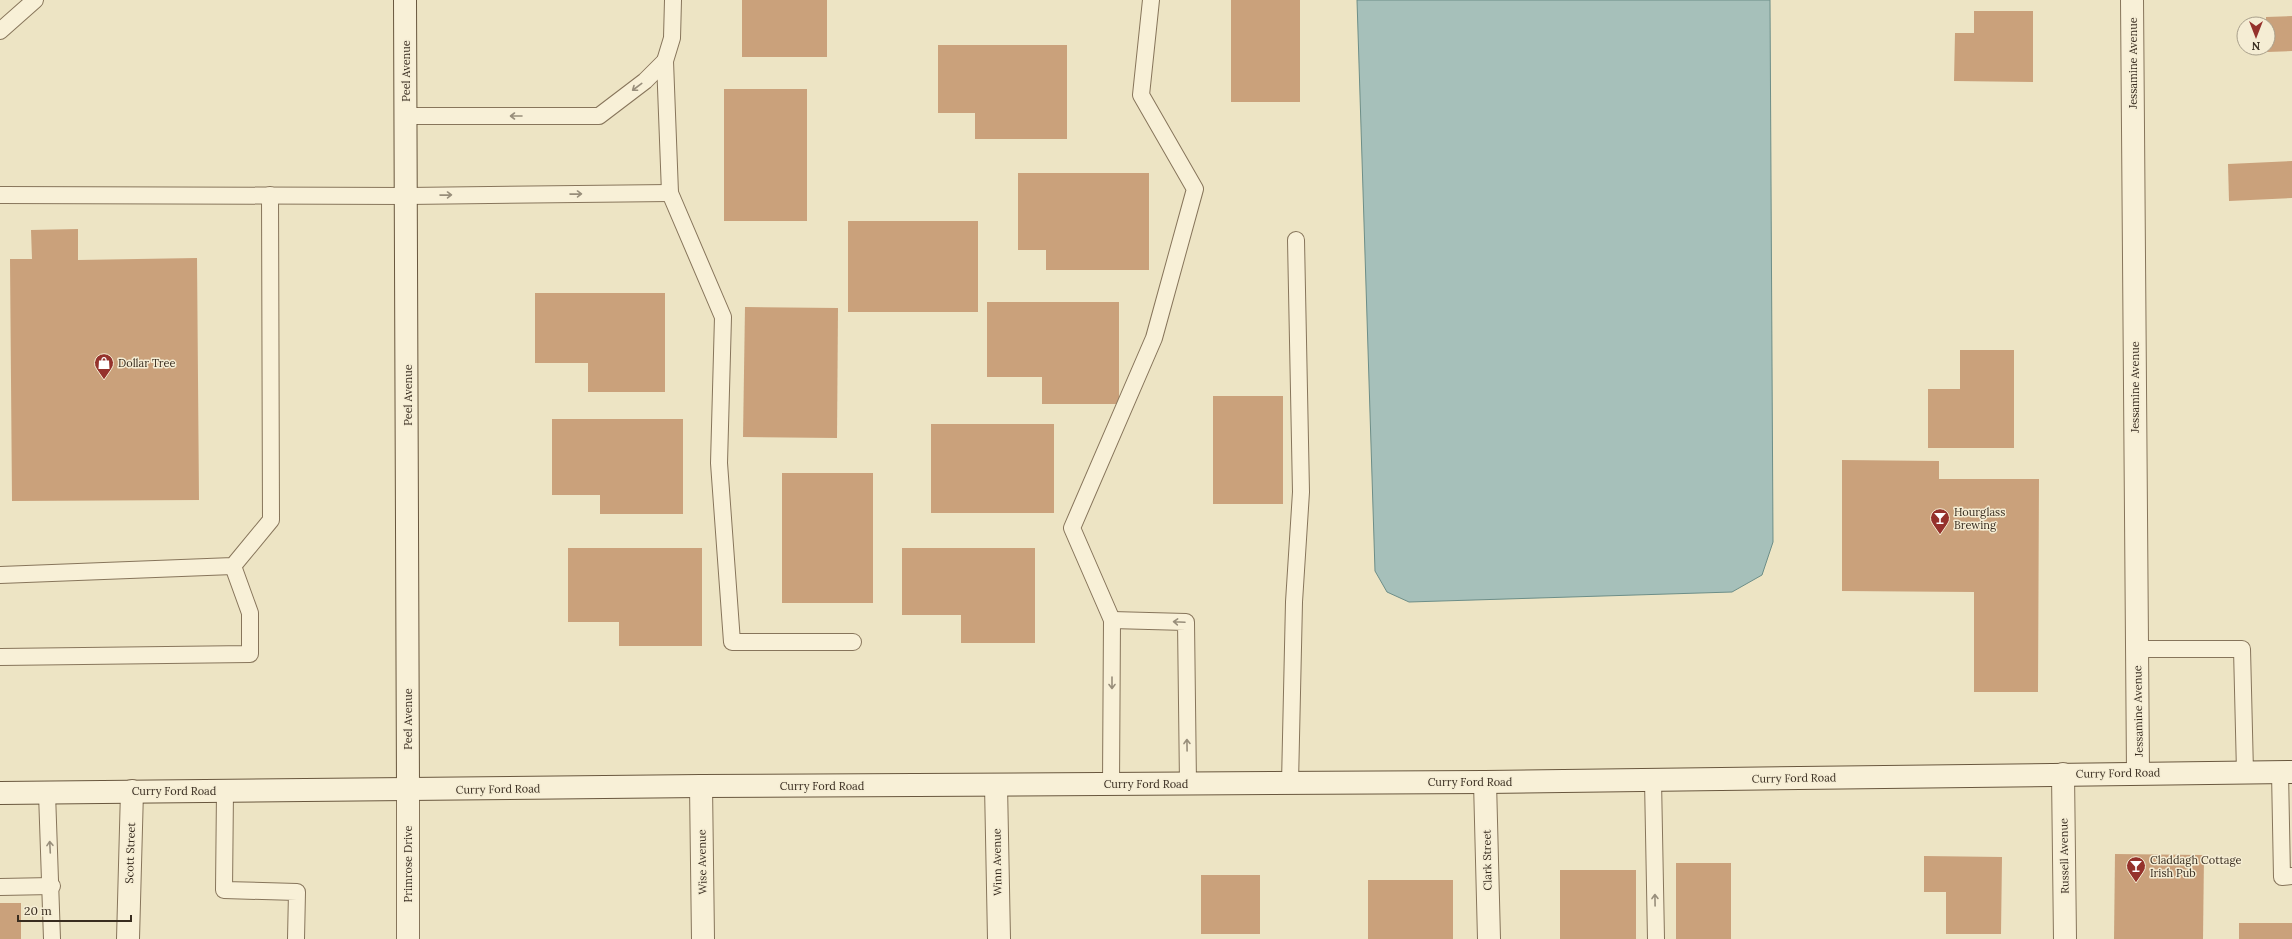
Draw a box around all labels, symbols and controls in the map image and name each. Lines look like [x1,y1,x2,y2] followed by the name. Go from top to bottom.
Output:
[2236,16,2276,56] north arrow
[2126,17,2140,110] street label: Jessamine Avenue
[2251,39,2260,53] text: N
[399,40,413,102] street label: Peel Avenue
[631,83,642,92] one-way arrow
[510,112,523,120] one-way arrow
[569,190,582,198] one-way arrow
[439,191,452,199] one-way arrow
[2128,341,2142,434] street label: Jessamine Avenue
[93,352,115,380] shop icon: Dollar Tree
[118,356,175,370] place label: Dollar Tree
[401,364,415,426] street label: Peel Avenue
[1954,505,2005,532] place label: Hourglass Brewing
[1929,507,1951,535] bar icon: Hourglass Brewing
[1173,618,1186,625] one-way arrow
[2130,665,2146,758] street label: Jessamine Avenue
[1108,676,1116,689] one-way arrow
[401,688,415,750] street label: Peel Avenue
[1184,739,1191,752] one-way arrow
[2076,765,2161,781] street label: Curry Ford Road
[1752,770,1837,786] street label: Curry Ford Road
[1428,775,1513,789] street label: Curry Ford Road
[1104,777,1189,791] street label: Curry Ford Road
[780,779,865,793] street label: Curry Ford Road
[456,781,541,797] street label: Curry Ford Road
[132,784,217,798] street label: Curry Ford Road
[2056,818,2072,894] street label: Russell Avenue
[122,821,138,884] street label: Scott Street
[401,825,415,902] street label: Primrose Drive
[989,828,1005,896] street label: Winn Avenue
[694,829,710,895] street label: Wise Avenue
[1479,829,1495,891] street label: Clark Street
[46,841,53,854] one-way arrow
[2150,853,2241,880] place label: Claddagh Cottage Irish Pub
[2125,855,2147,883] bar icon: Claddagh Cottage Irish Pub
[1652,894,1659,907] one-way arrow
[18,897,131,923] scale bar
[24,903,52,918] text: 20 m

